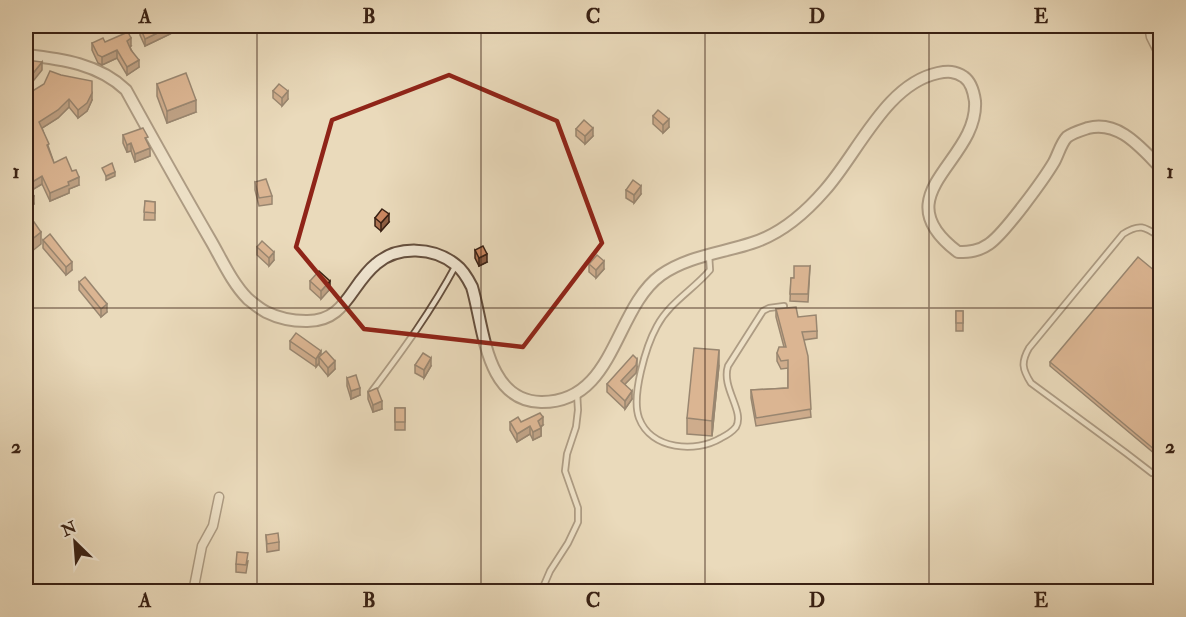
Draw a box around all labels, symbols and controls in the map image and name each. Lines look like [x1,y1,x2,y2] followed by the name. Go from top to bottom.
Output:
[138,4,152,29] text: A
[362,4,376,29] text: B
[586,4,600,29] text: C
[809,4,825,29] text: D
[1034,4,1049,29] text: E
[12,159,20,184] text: 1
[1166,159,1174,184] text: 1
[11,434,21,459] text: 2
[1165,434,1175,459] text: 2
[45,512,105,572] north arrow
[57,517,80,542] text: N
[138,588,152,613] text: A
[362,588,376,613] text: B
[586,588,600,613] text: C
[809,588,825,613] text: D
[1034,588,1049,613] text: E

